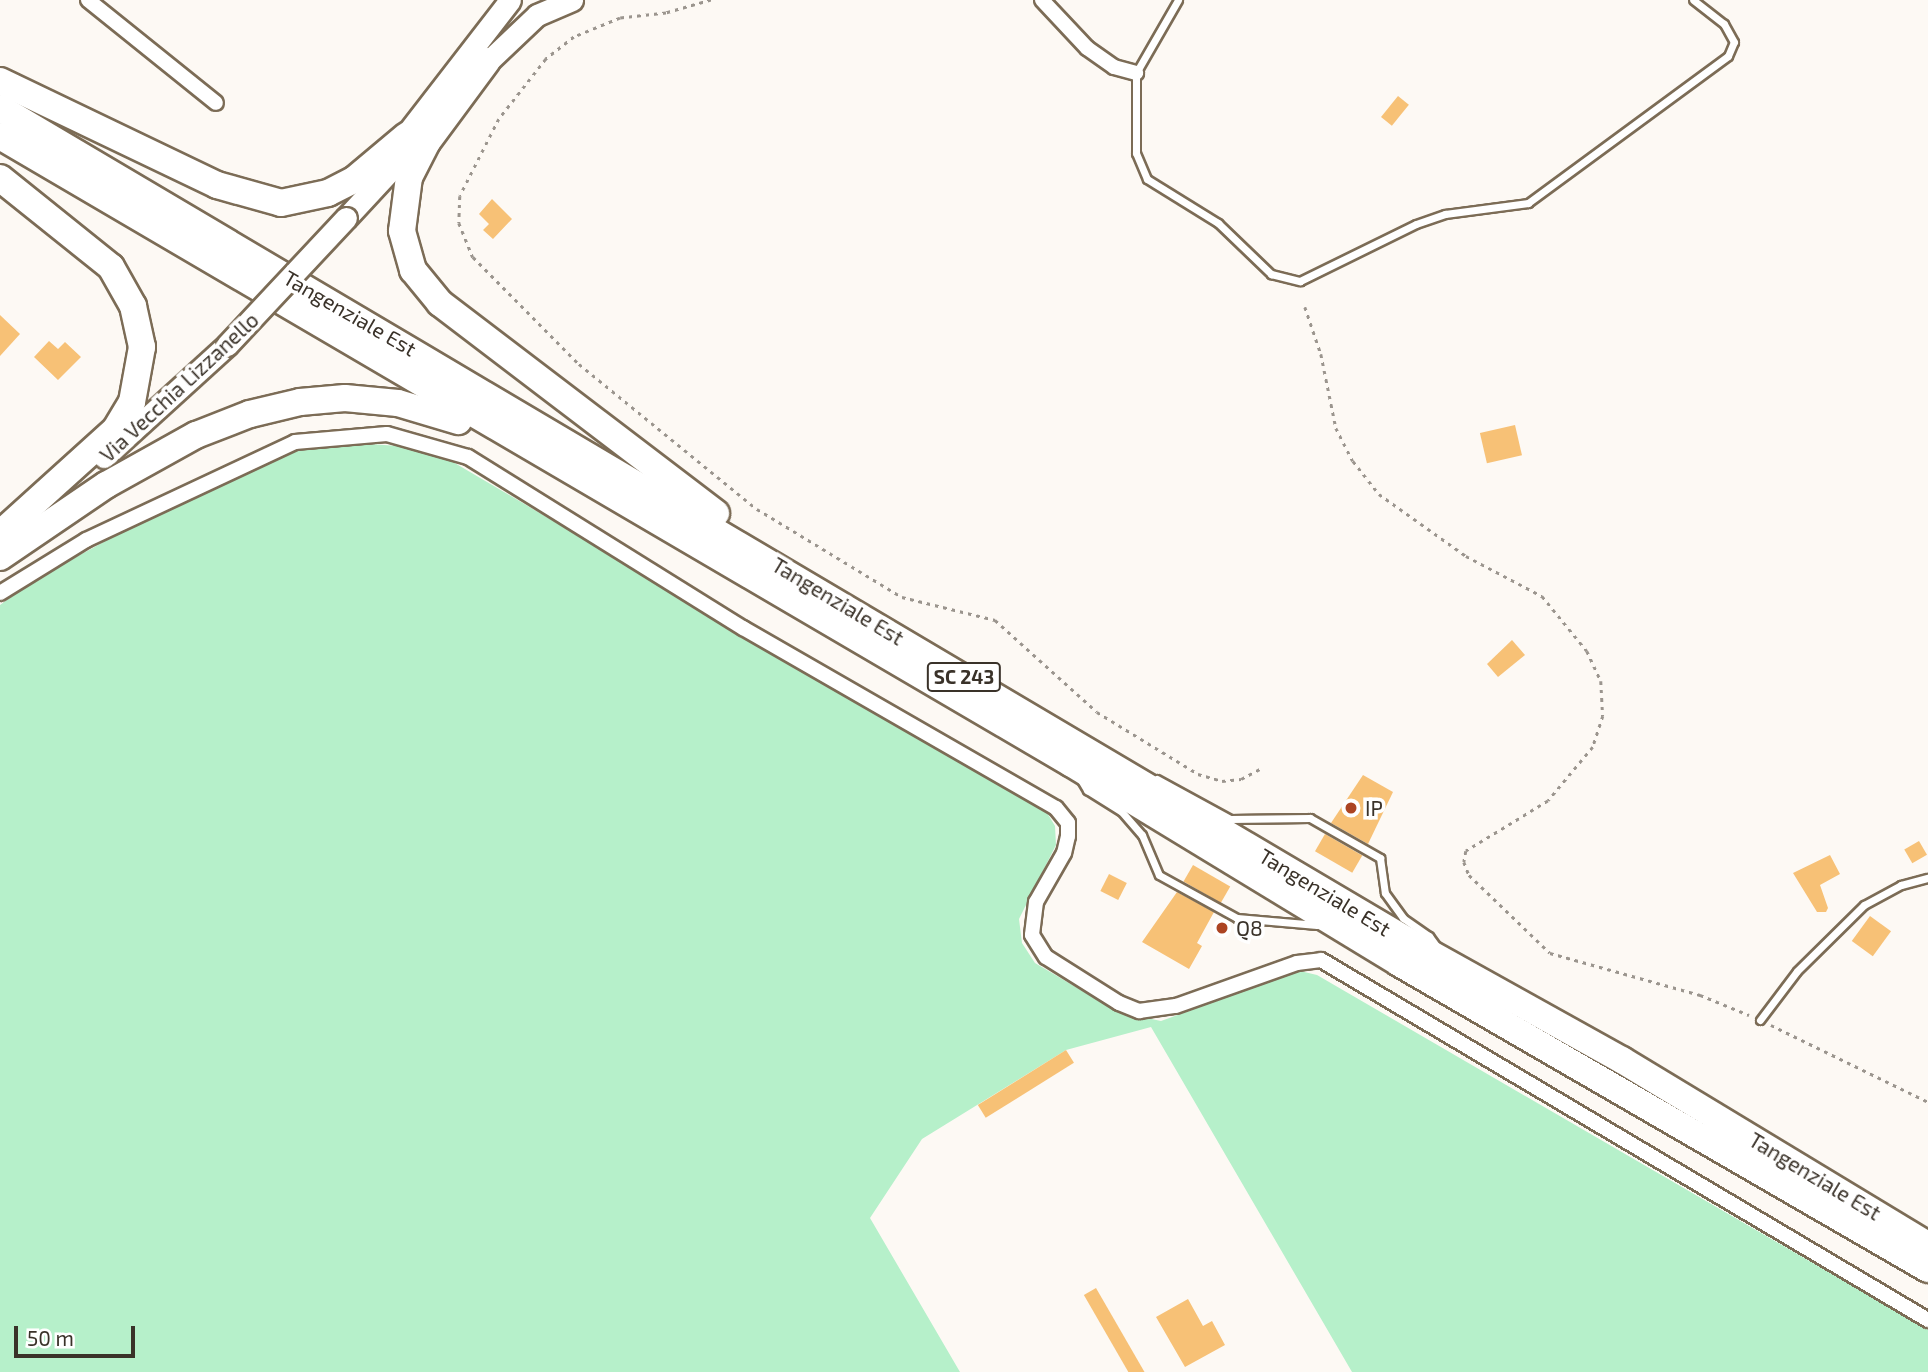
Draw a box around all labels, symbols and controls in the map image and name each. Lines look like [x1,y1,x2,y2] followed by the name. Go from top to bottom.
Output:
[279,265,421,361] street label: Tangenziale Est
[94,307,264,467] street label: Via Vecchia Lizzanello
[768,552,908,650] street label: Tangenziale Est
[926,662,1002,692] road number: SC 243
[1365,795,1383,821] place label: IP
[1343,800,1359,816] marker: IP
[1255,843,1395,941] street label: Tangenziale Est
[1236,915,1263,941] place label: Q8
[1214,920,1230,936] marker: Q8
[1745,1127,1885,1225] street label: Tangenziale Est
[18,1312,138,1356] scale bar
[27,1325,74,1350] text: 50 m

